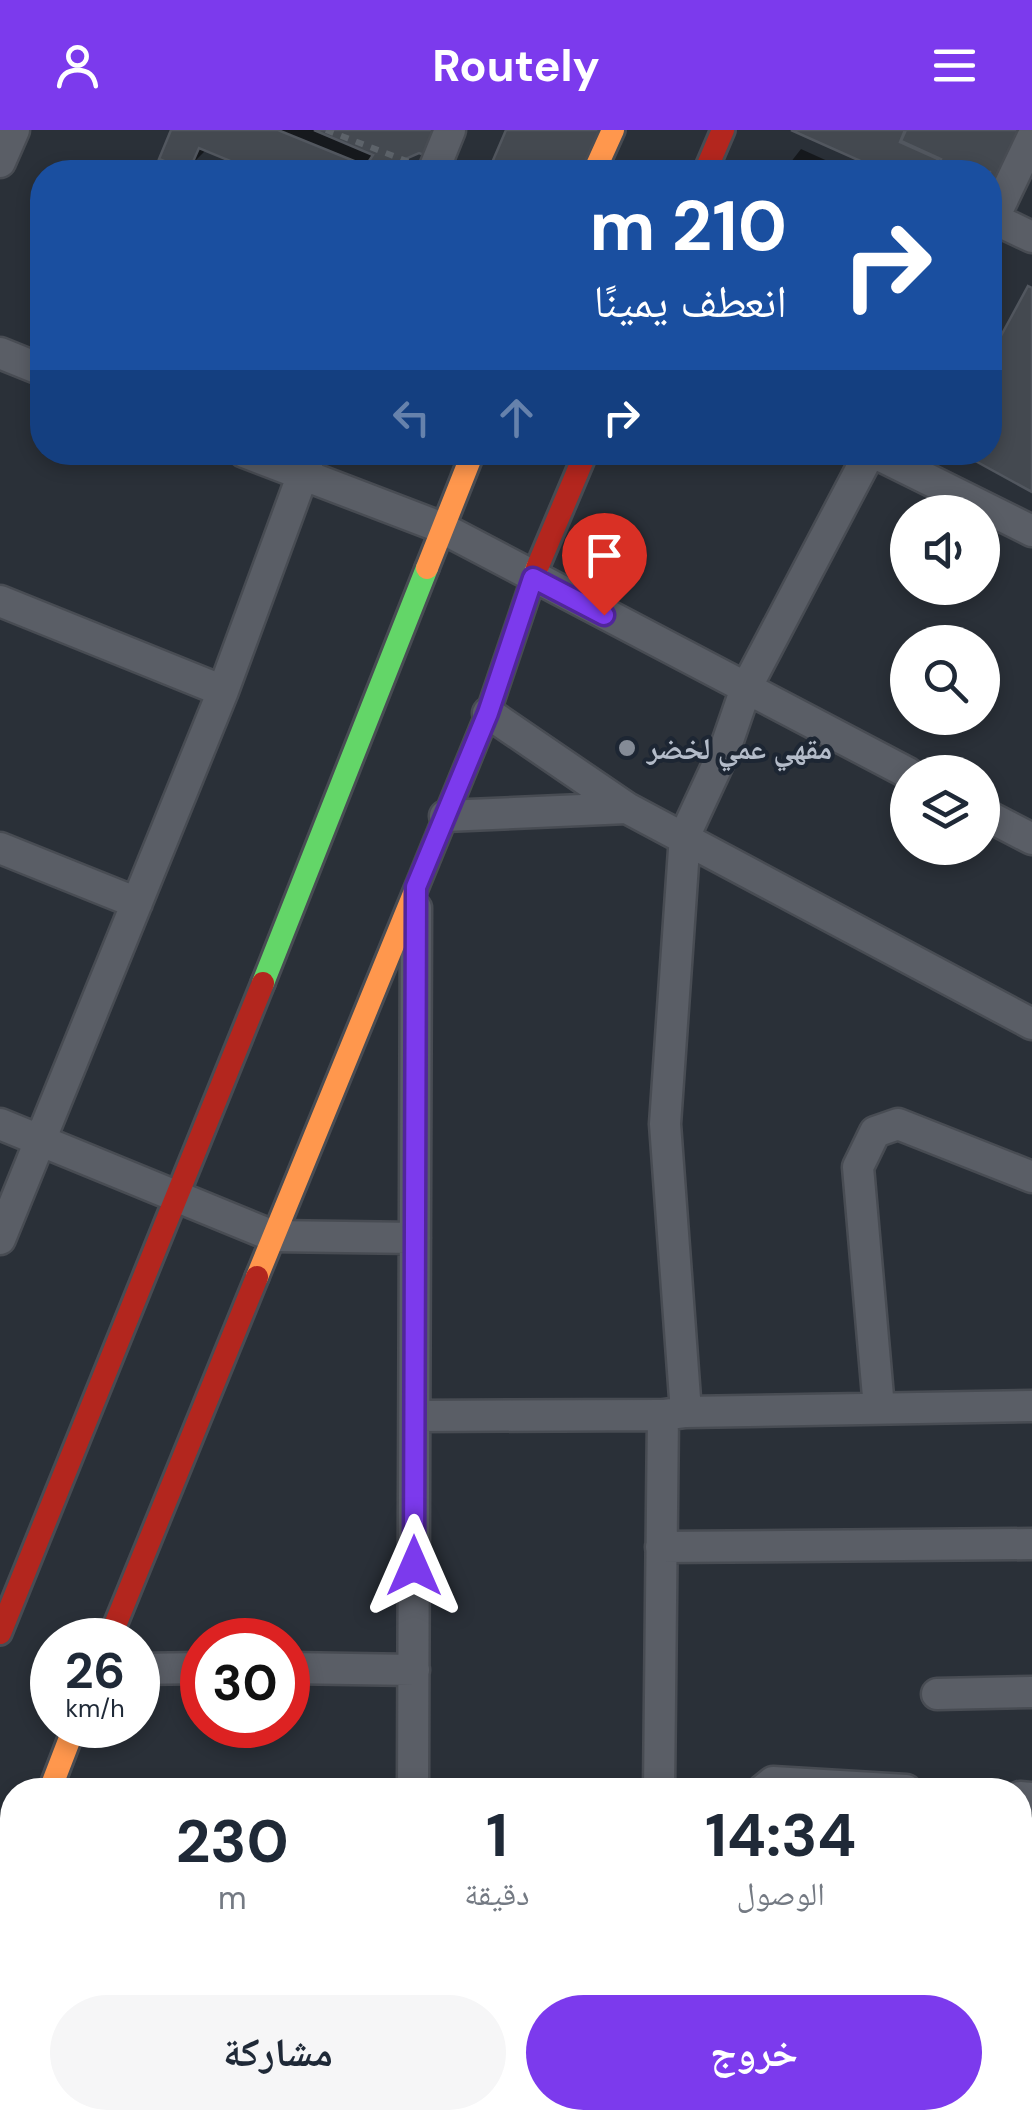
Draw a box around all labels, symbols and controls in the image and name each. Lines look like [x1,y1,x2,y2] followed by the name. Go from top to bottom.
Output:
[432,36,600,95] text: Routely
[50,38,105,93] icon: person
[927,38,982,93] icon: menu
[590,181,787,272] text: 210 m
[822,200,952,330] icon: right
[593,272,787,331] text: انعطف يمينًا
[384,390,439,445] icon: left
[489,390,544,445] icon: ahead
[594,390,649,445] icon: right
[890,495,1000,865] map controls
[890,495,1000,605] button: sound
[562,513,647,616] pin
[577,528,632,583] icon: arrive
[890,625,1000,735] button: search
[645,729,832,772] place label: مقهي عمي لخضر
[616,737,638,759] marker: مقهي عمي لخضر
[890,755,1000,865] button: layers
[362,1514,466,1618] position arrow
[180,1618,310,1748] speed limit sign: 30
[65,1638,125,1704] text: 26
[65,1692,125,1725] text: km/h
[486,1796,508,1875] text: 1
[705,1796,856,1875] text: 14:34
[176,1802,289,1881] text: 230
[464,1873,529,1915] text: دقيقة
[736,1873,825,1915] text: الوصول
[218,1877,246,1919] text: m
[50,1995,506,2110] button: مشاركة
[526,1995,982,2110] button: خروج

